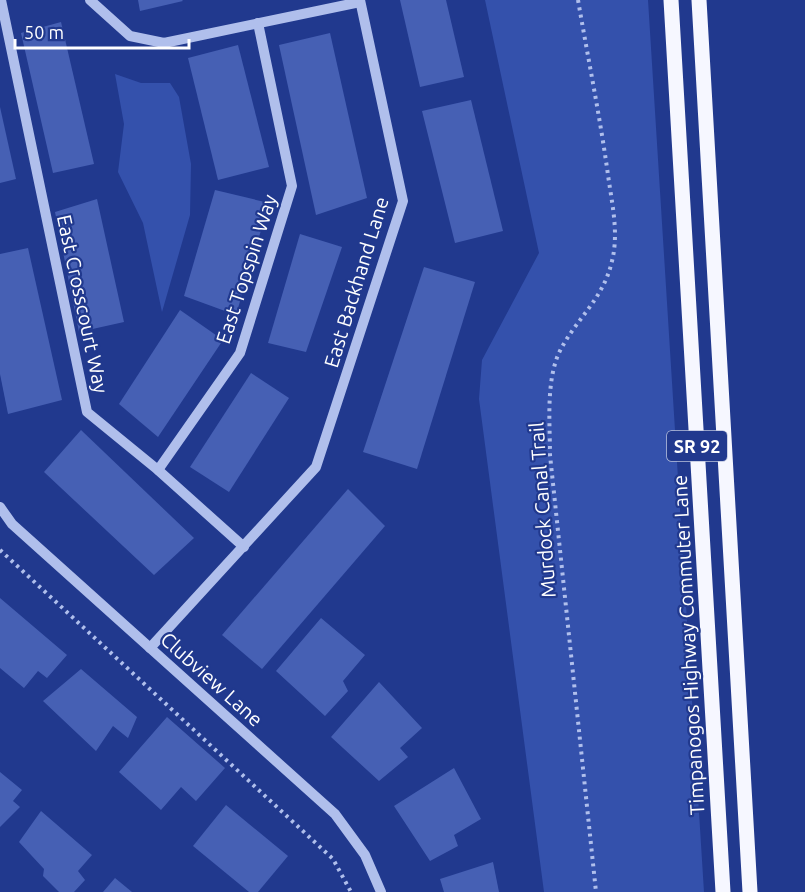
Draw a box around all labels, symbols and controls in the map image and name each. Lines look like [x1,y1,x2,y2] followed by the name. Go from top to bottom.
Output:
[15,12,189,50] scale bar
[24,22,64,42] text: 50 m
[211,191,281,346] street label: East Topspin Way
[319,194,393,370] street label: East Backhand Lane
[53,213,113,396] street label: East Crosscourt Way
[524,421,560,599] street label: Murdock Canal Trail
[667,431,727,461] road number: SR 92
[668,474,708,816] street label: Timpanogos Highway Commuter Lane
[156,627,268,731] street label: Clubview Lane

